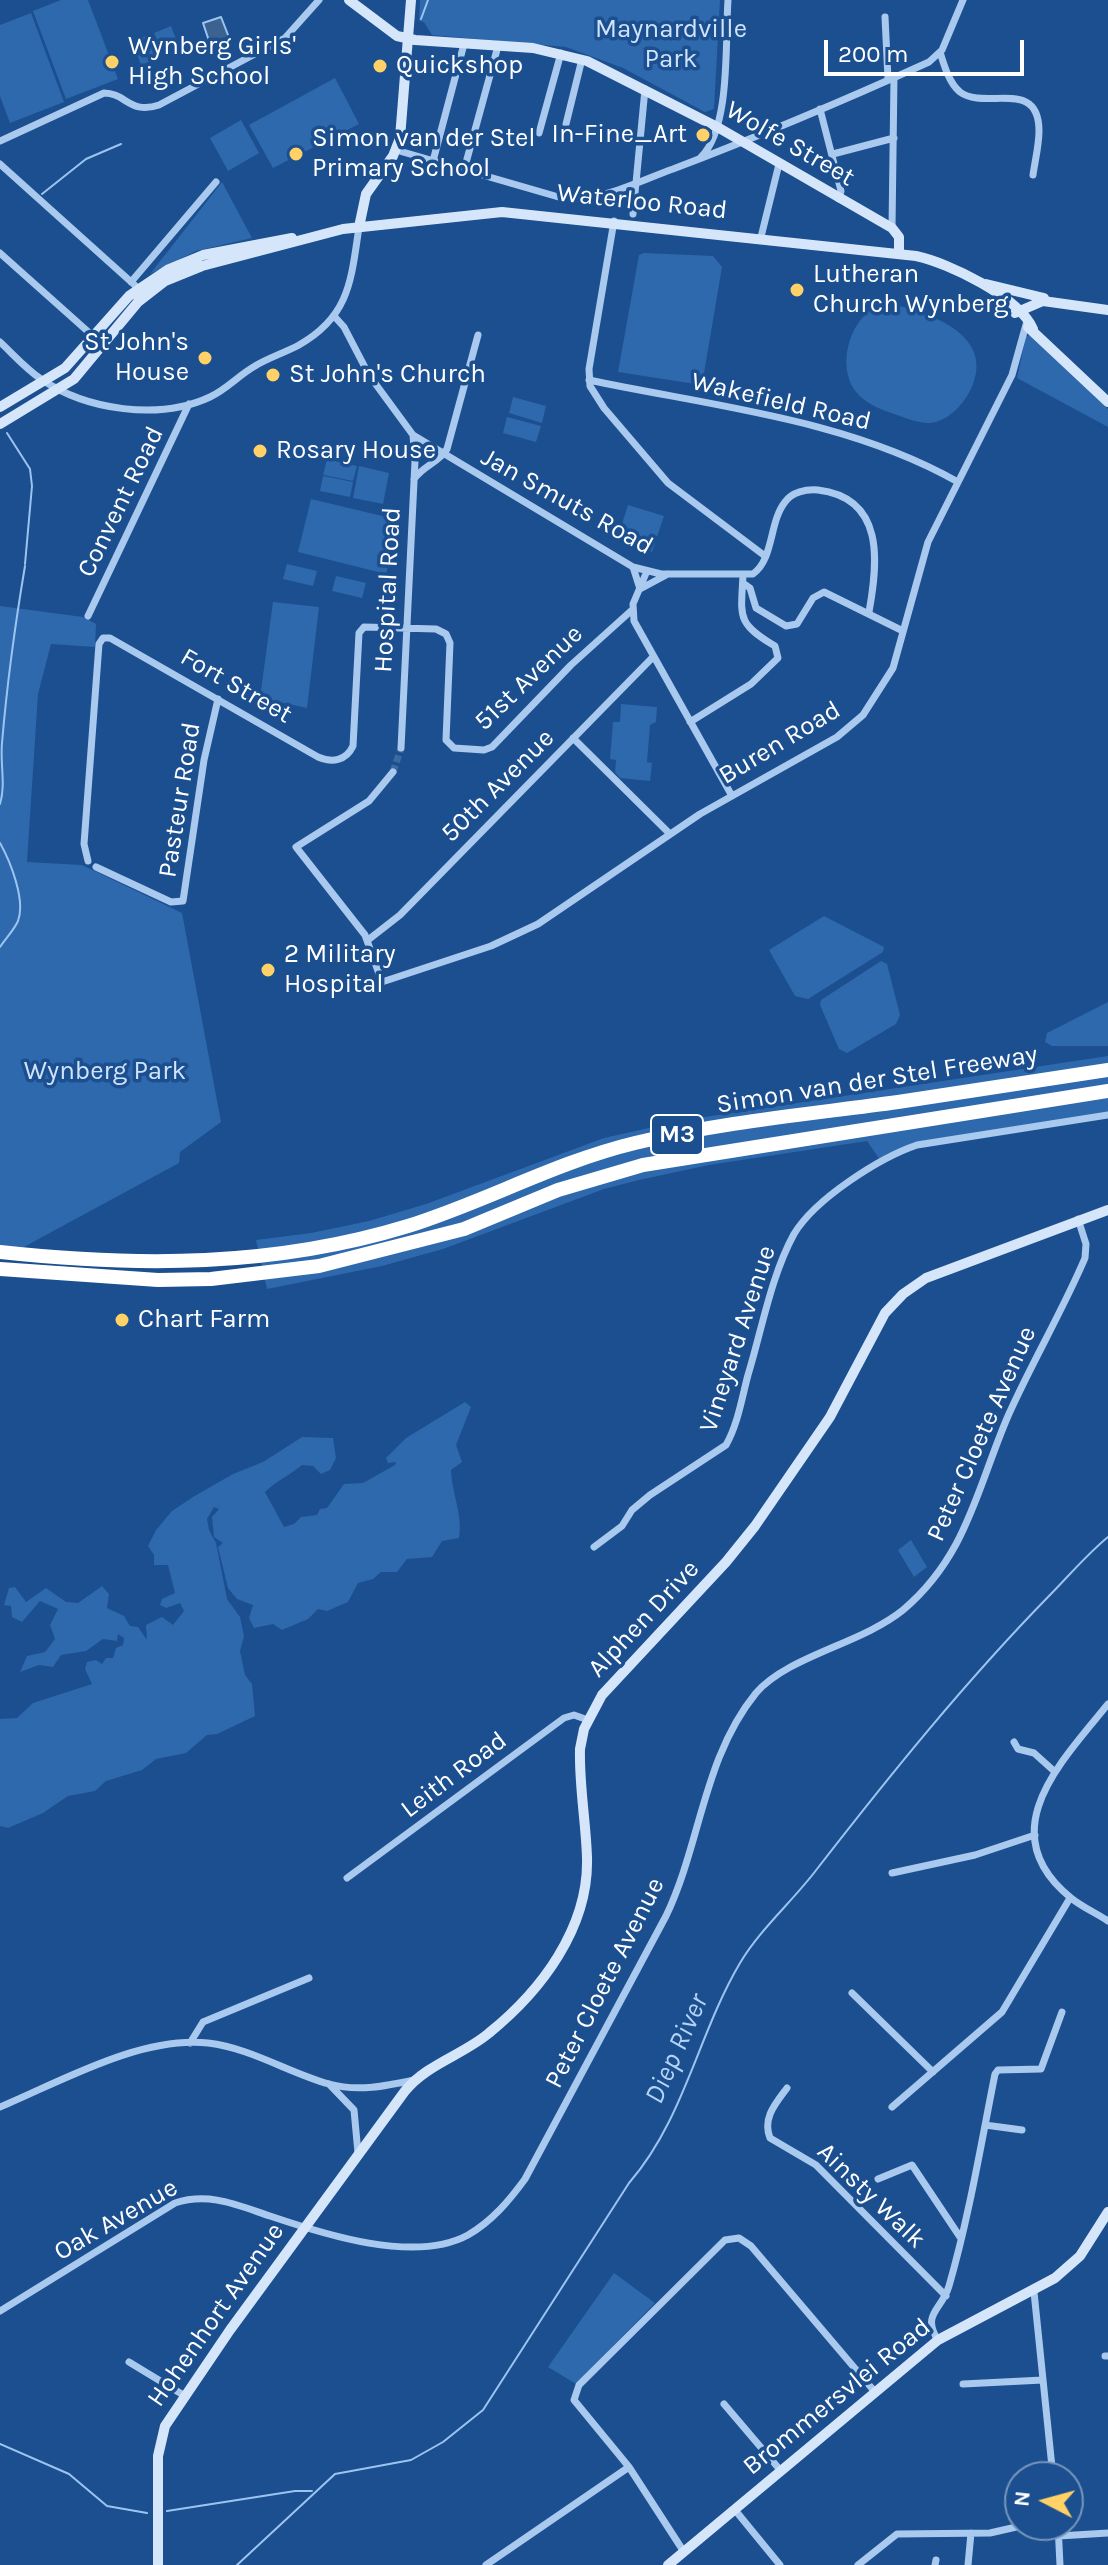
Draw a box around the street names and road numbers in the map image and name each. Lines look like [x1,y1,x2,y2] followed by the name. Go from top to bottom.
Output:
[720,95,860,193] street label: Wolfe Street
[555,178,729,226] street label: Waterloo Road
[688,366,874,438] street label: Wakefield Road
[71,422,171,582] street label: Convent Road
[476,442,658,562] street label: Jan Smuts Road
[368,507,408,673] street label: Hospital Road
[468,619,590,737] street label: 51st Avenue
[175,642,297,730] street label: Fort Street
[714,695,846,791] street label: Buren Road
[152,720,208,880] street label: Pasteur Road
[435,723,561,849] street label: 50th Avenue
[714,1039,1040,1121] street label: Simon van der Stel Freeway
[651,1115,703,1155] road number: M3
[693,1242,783,1436] street label: Vineyard Avenue
[921,1322,1043,1546] street label: Peter Cloete Avenue
[582,1554,706,1684] street label: Alphen Drive
[395,1725,513,1825] street label: Leith Road
[538,1873,672,2093] street label: Peter Cloete Avenue
[810,2137,932,2255] street label: Ainsty Walk
[49,2172,183,2268] street label: Oak Avenue
[141,2217,291,2413] street label: Hohenhort Avenue
[737,2312,937,2482] street label: Brommersvlei Road

